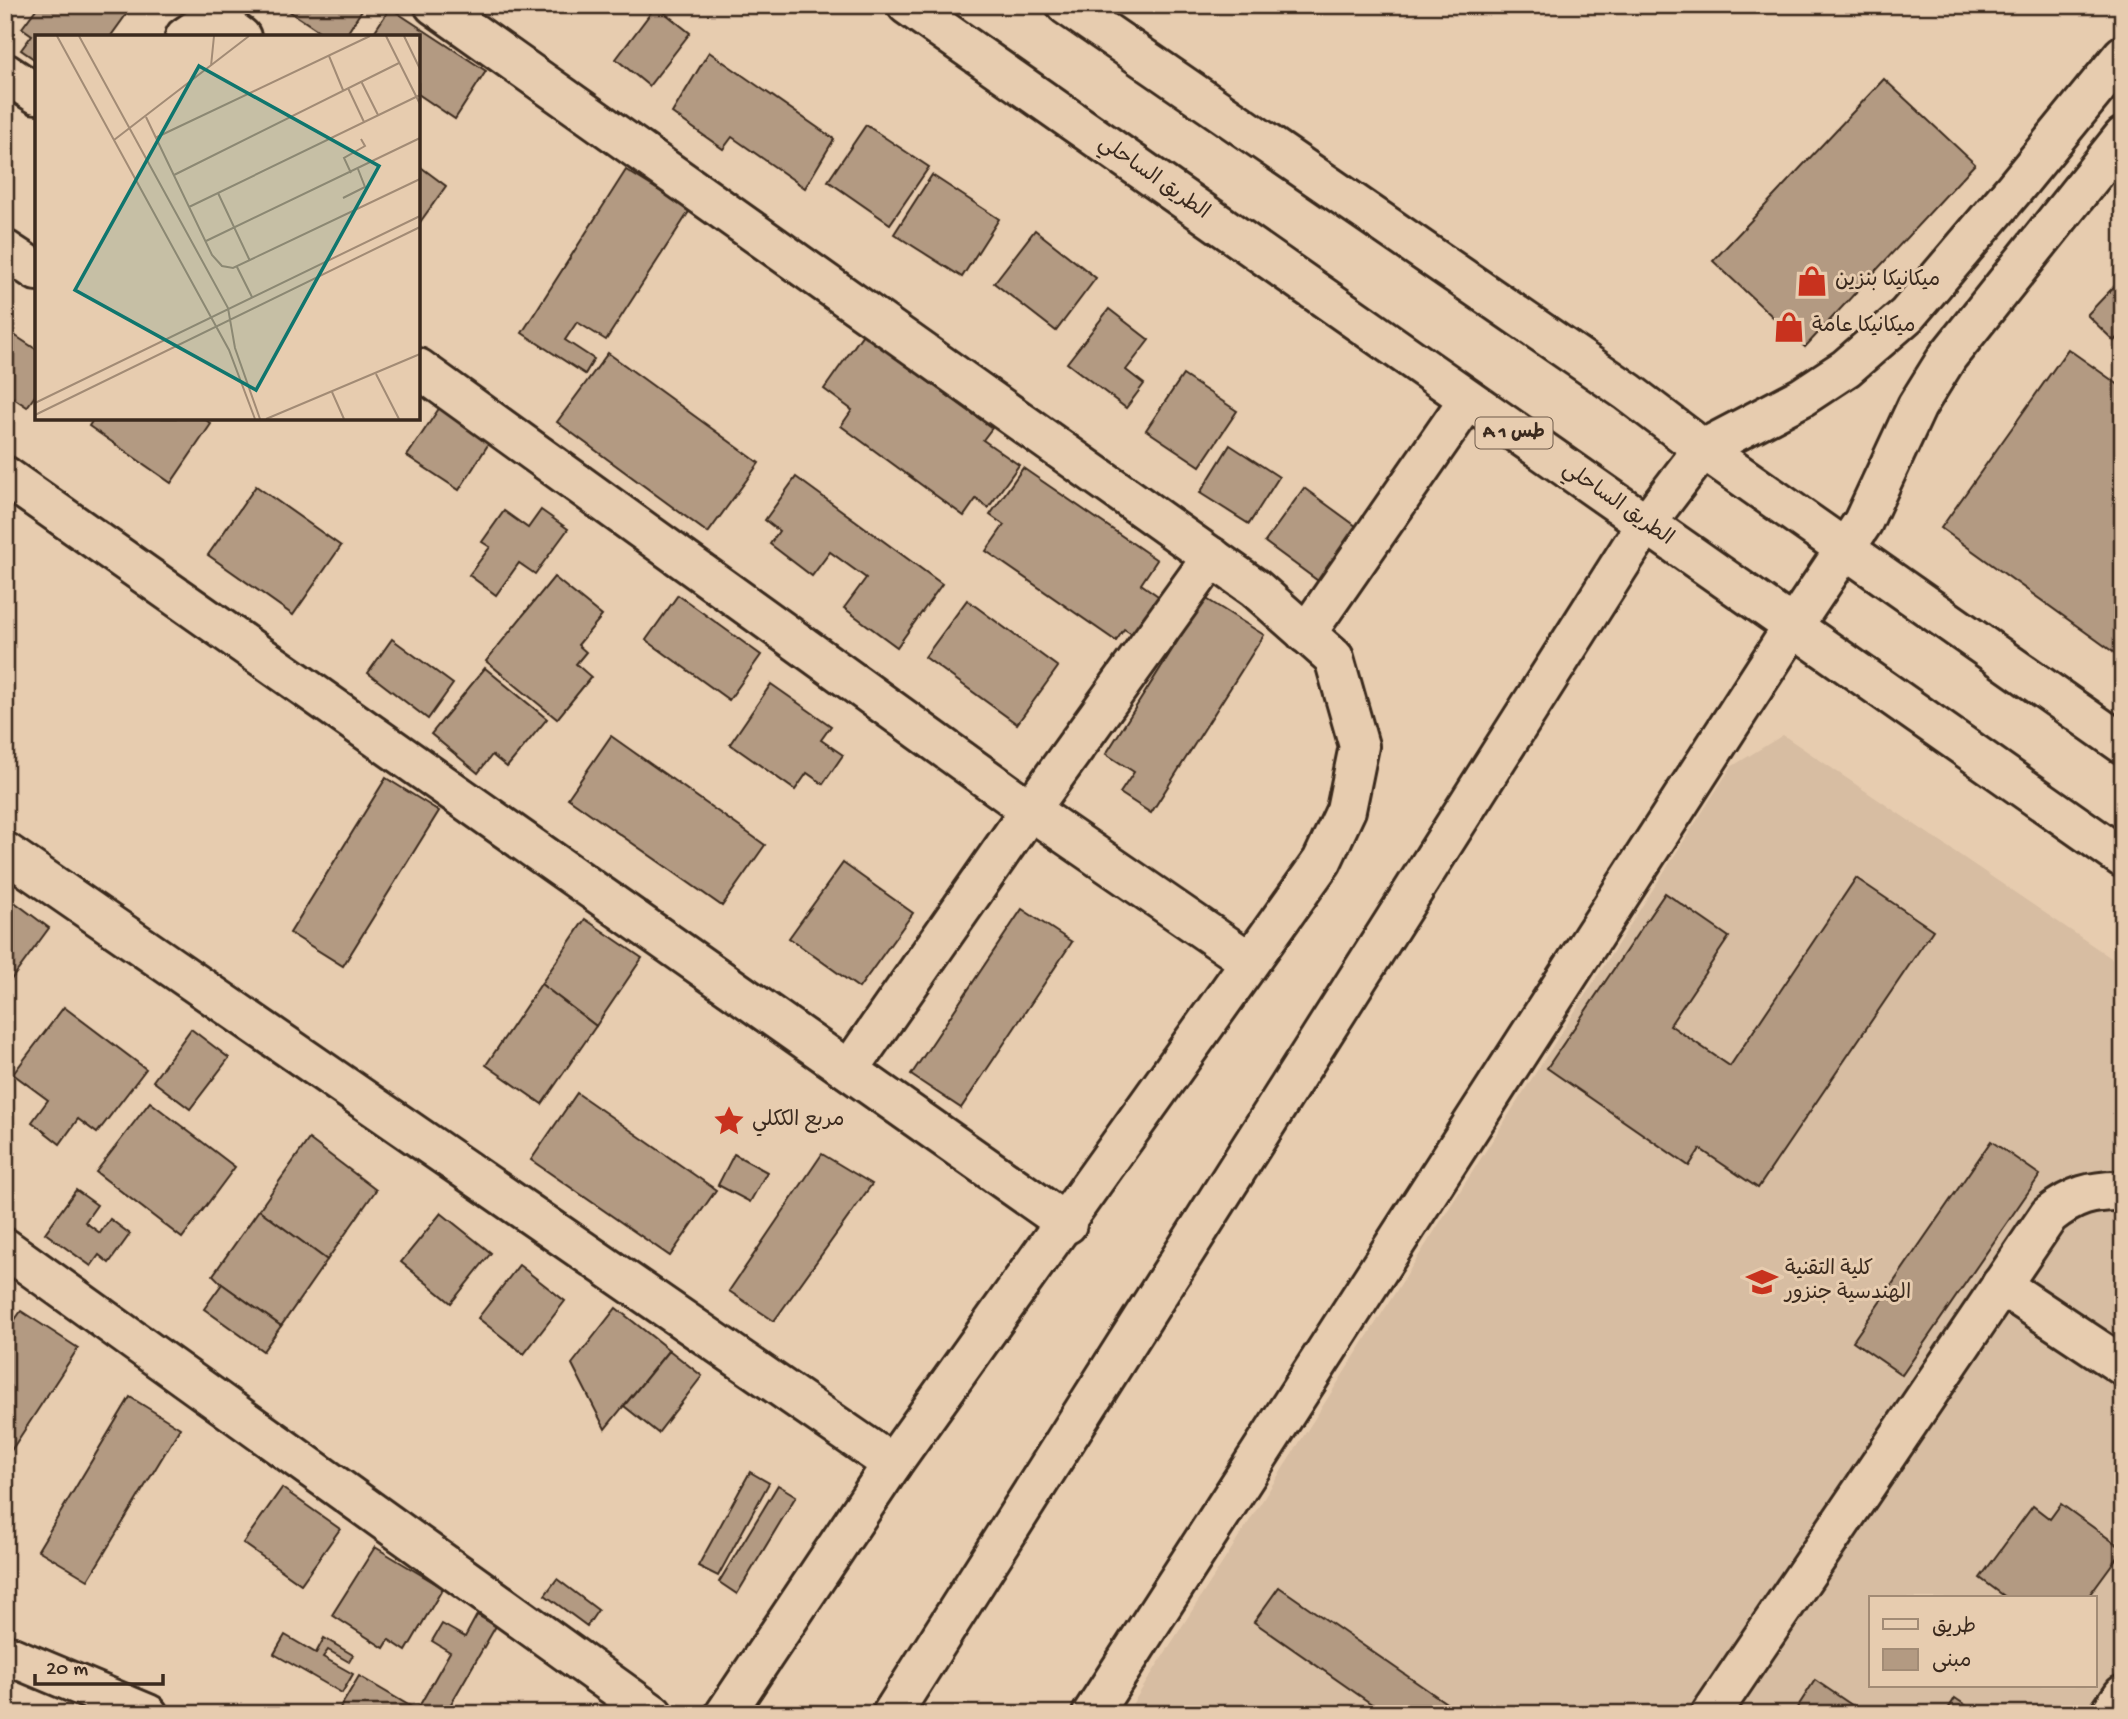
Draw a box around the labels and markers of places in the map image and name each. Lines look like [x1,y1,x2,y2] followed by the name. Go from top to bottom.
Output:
[1795,264,1829,298] shop icon: ميكانيكا بنزين
[1835,269,1940,294] place label: ميكانيكا بنزين
[1772,310,1806,344] shop icon: ميكانيكا عامة
[1812,315,1915,340] place label: ميكانيكا عامة
[712,1104,746,1138] place icon: مربع الككلي
[752,1108,844,1137] place label: مربع الككلي
[1783,1258,1911,1307] place label: كلية التقنية الهندسية جنزور
[1745,1265,1779,1299] school or university icon: كلية التقنية الهندسية جنزور

